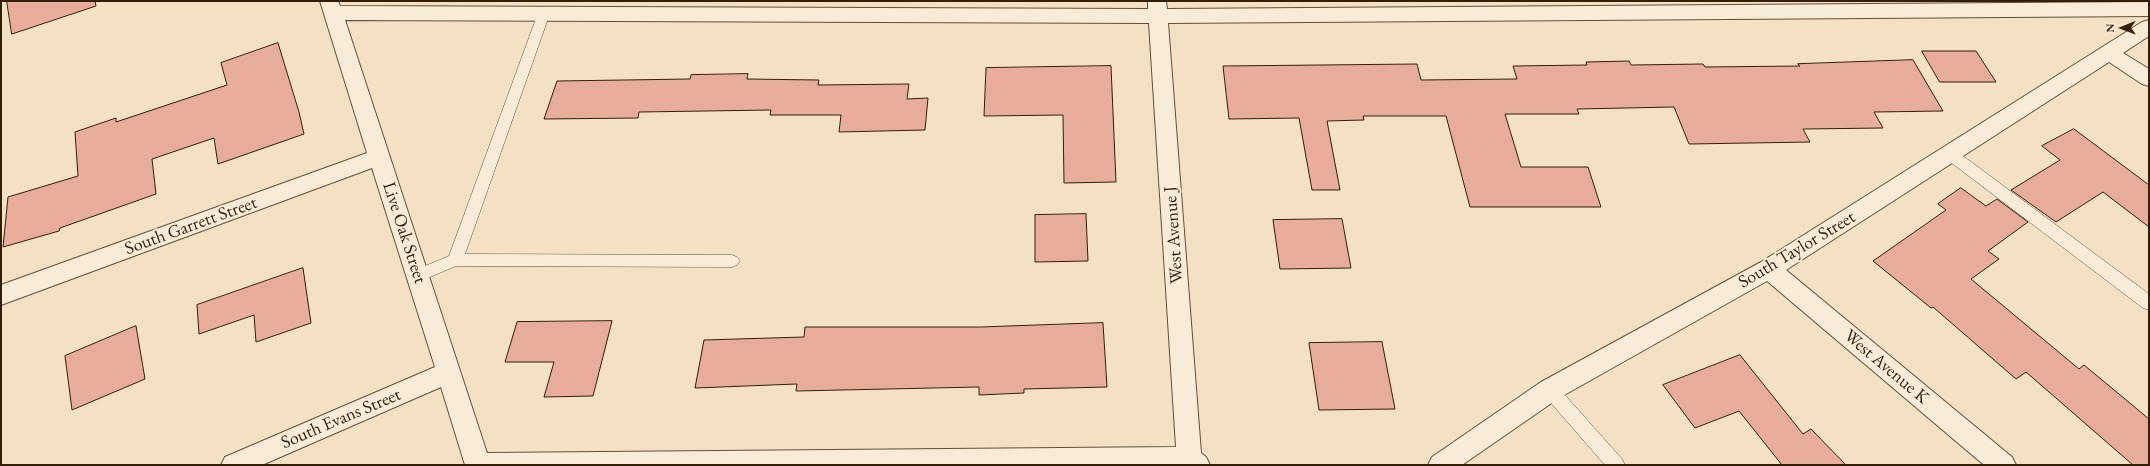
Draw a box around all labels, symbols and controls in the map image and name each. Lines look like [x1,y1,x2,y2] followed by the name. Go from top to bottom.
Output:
[2102,8,2142,48] north arrow
[2103,24,2117,33] text: N
[377,180,431,286] street label: Live Oak Street
[1160,185,1188,285] street label: West Avenue J
[122,192,260,260] street label: South Garrett Street
[1735,207,1859,293] street label: South Taylor Street
[1839,325,1933,409] street label: West Avenue K
[278,384,404,454] street label: South Evans Street

